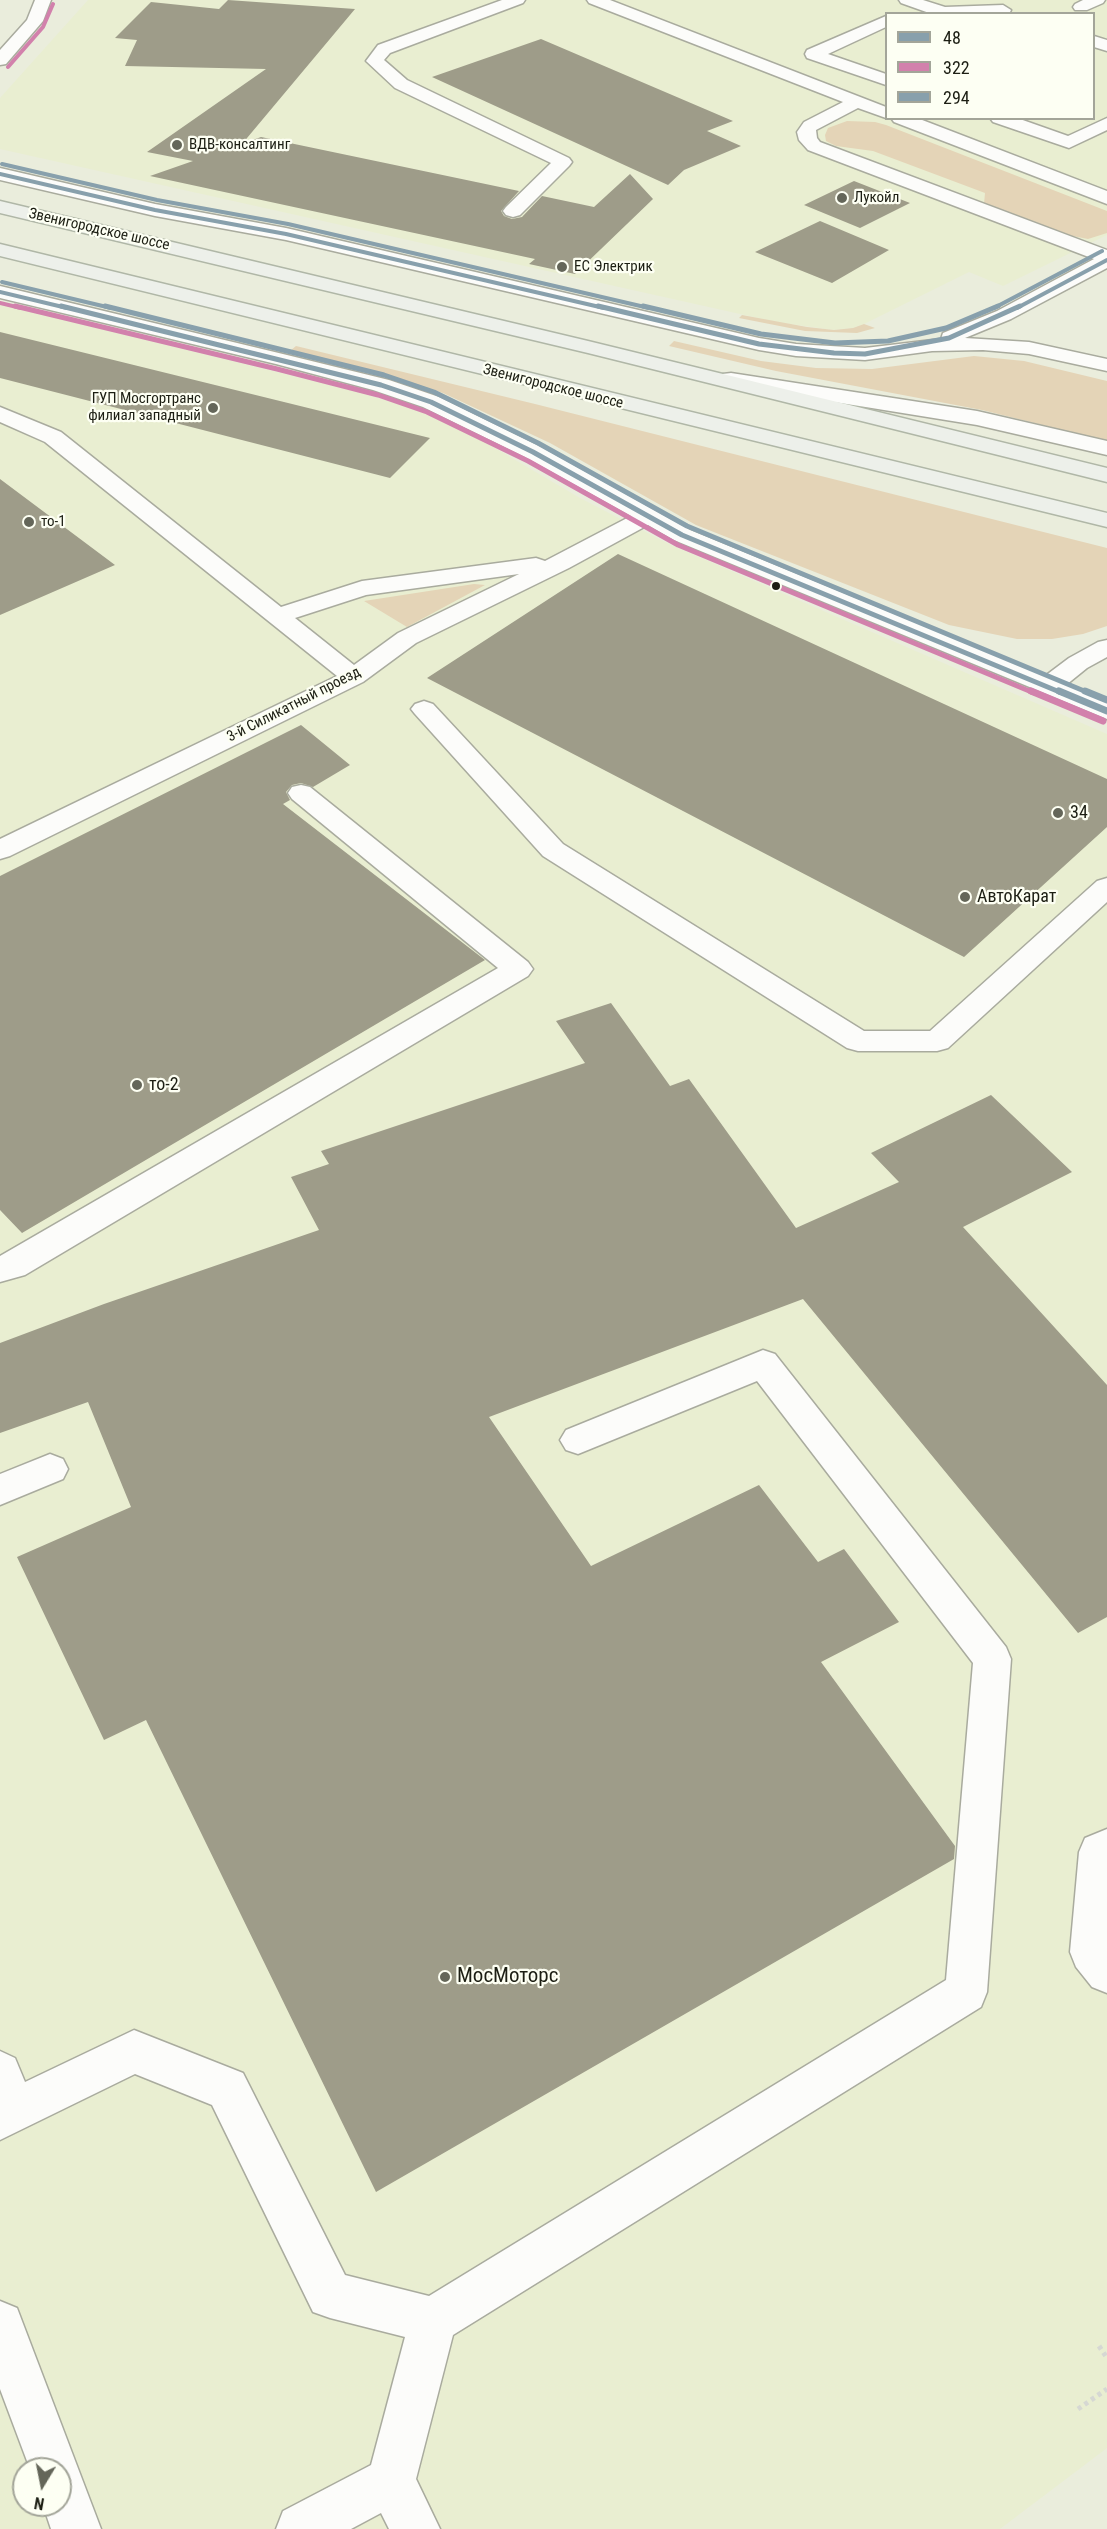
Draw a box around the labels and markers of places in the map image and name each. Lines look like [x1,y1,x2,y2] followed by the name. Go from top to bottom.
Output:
[189,136,290,154] place label: ВДВ-консалтинг
[170,138,184,152] marker: ВДВ-консалтинг
[854,189,899,207] place label: Лукойл
[835,191,849,205] marker: Лукойл
[574,258,653,276] place label: ЕС Электрик
[555,260,569,274] marker: ЕС Электрик
[88,390,201,425] place label: ГУП Мосгортранс филиал западный
[206,401,220,415] marker: ГУП Мосгортранс филиал западный
[41,513,66,531] place label: то-1
[22,515,36,529] marker: то-1
[770,580,782,592] unlabelled marker
[1070,802,1088,824] place label: 34
[1051,806,1065,820] marker: 34
[977,886,1056,908] place label: АвтоКарат
[958,890,972,904] marker: АвтоКарат
[149,1074,179,1096] place label: то-2
[130,1078,144,1092] marker: то-2
[457,1964,558,1990] place label: МосМоторс
[438,1970,452,1984] marker: МосМоторс

